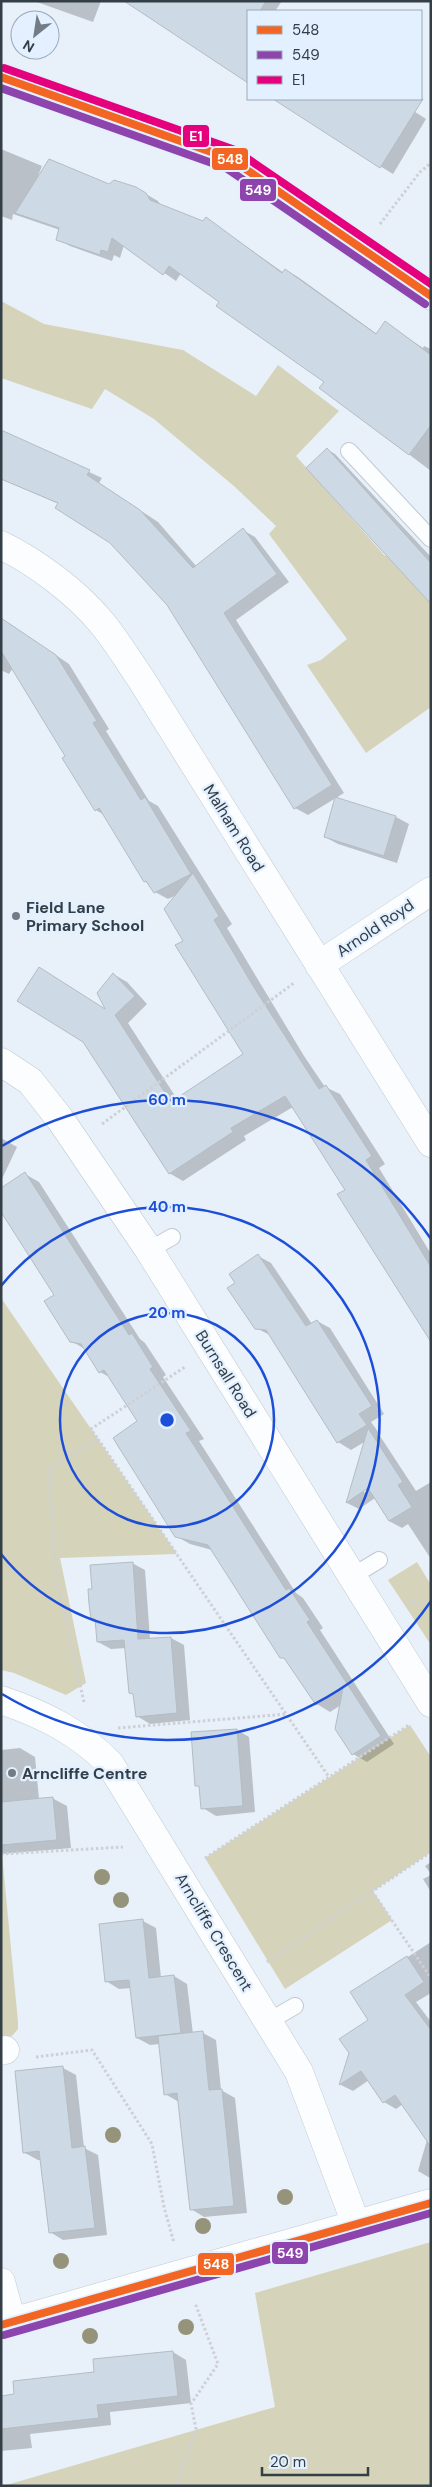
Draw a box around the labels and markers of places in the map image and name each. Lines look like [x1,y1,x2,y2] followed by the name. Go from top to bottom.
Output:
[26,897,144,936] place label: Field Lane Primary School
[10,910,22,922] marker: Field Lane Primary School
[158,1411,176,1429] centre of rings
[22,1763,147,1784] place label: Arncliffe Centre
[6,1767,18,1779] marker: Arncliffe Centre

